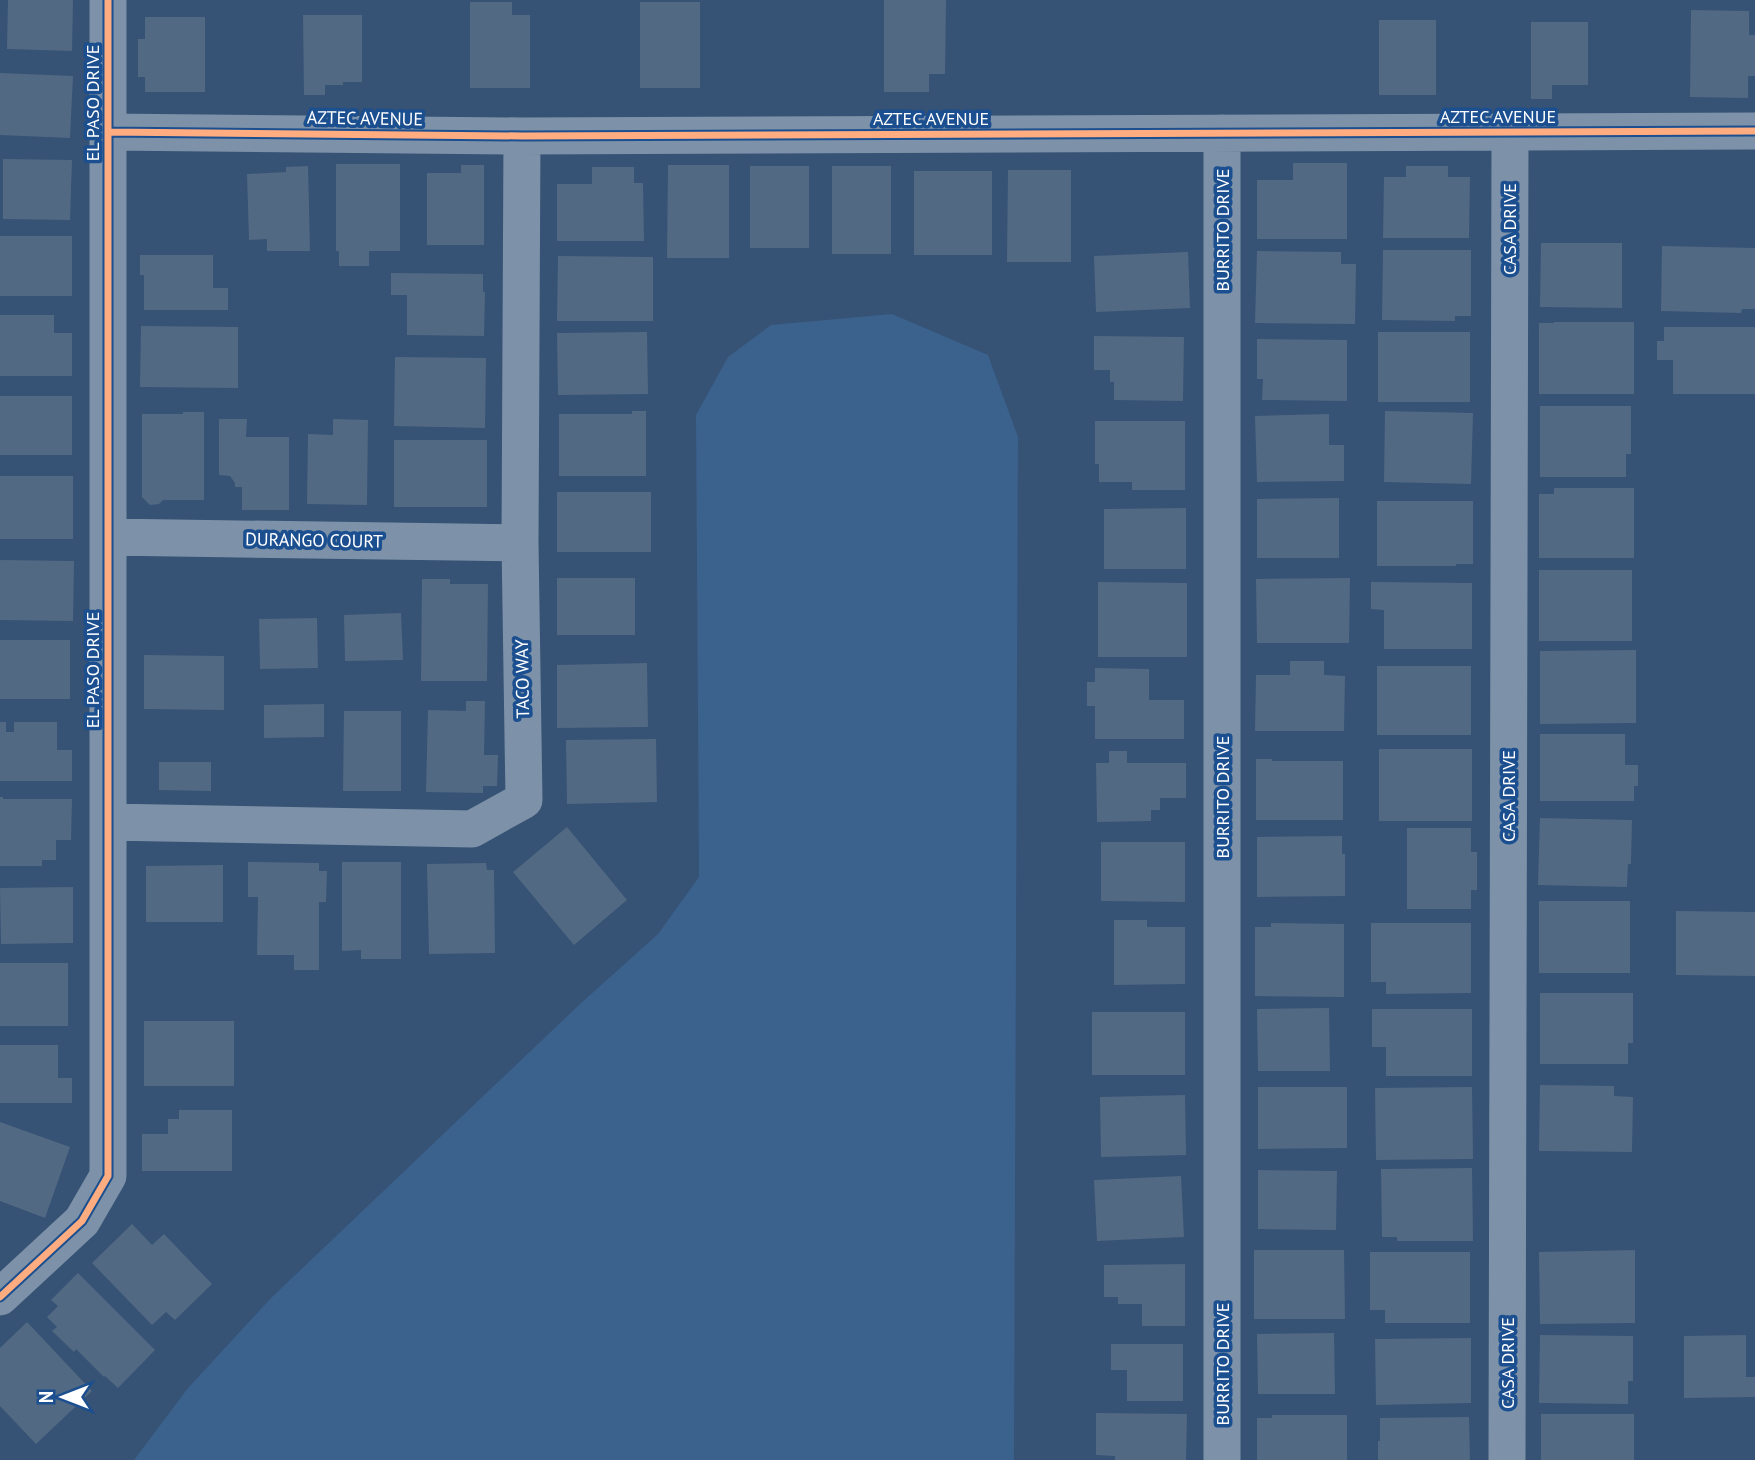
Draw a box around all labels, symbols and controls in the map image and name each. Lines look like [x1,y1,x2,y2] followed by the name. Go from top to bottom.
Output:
[81,45,104,161] street label: EL PASO DRIVE
[307,105,423,131] street label: AZTEC AVENUE
[1440,105,1556,128] street label: AZTEC AVENUE
[873,107,989,130] street label: AZTEC AVENUE
[1211,169,1234,291] street label: BURRITO DRIVE
[1498,183,1521,275] street label: CASA DRIVE
[245,527,383,553] street label: DURANGO COURT
[81,612,104,728] street label: EL PASO DRIVE
[510,639,534,719] street label: TACO WAY
[1211,736,1234,858] street label: BURRITO DRIVE
[1497,750,1520,842] street label: CASA DRIVE
[1211,1303,1234,1425] street label: BURRITO DRIVE
[1496,1317,1519,1409] street label: CASA DRIVE
[28,1362,98,1432] north arrow
[34,1391,58,1403] text: N

